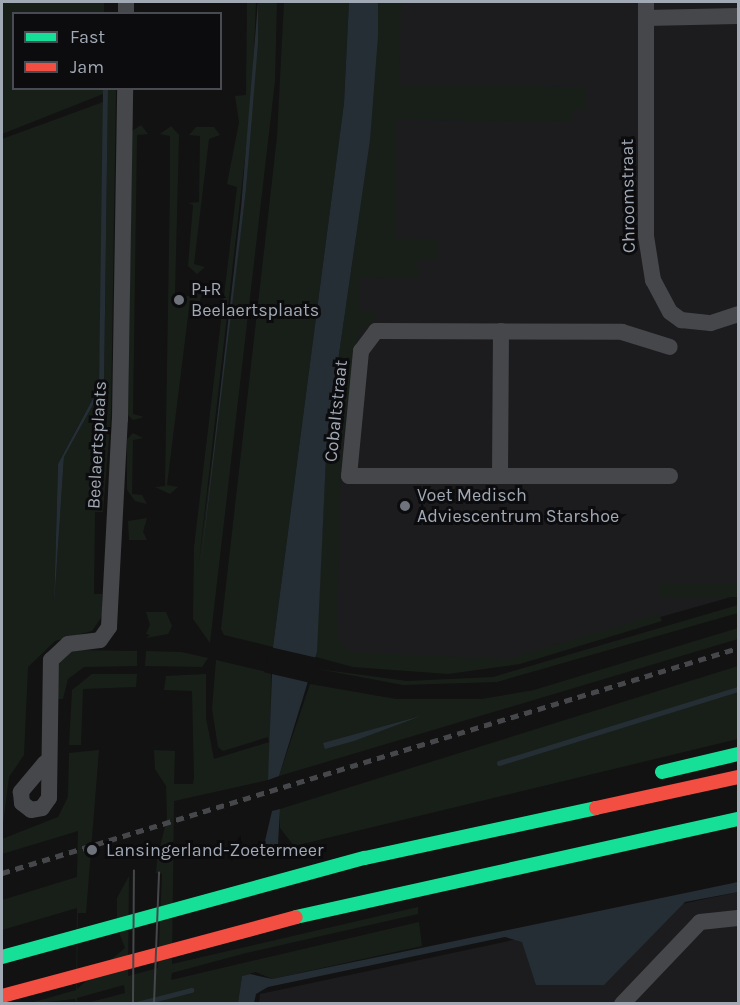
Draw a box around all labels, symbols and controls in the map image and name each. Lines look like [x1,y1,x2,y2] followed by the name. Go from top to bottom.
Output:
[12,12,222,90] legend
[70,26,105,48] text: Fast
[70,56,104,78] text: Jam
[616,139,640,253] street label: Chroomstraat
[191,279,319,322] place label: P+R Beelaertsplaats
[172,293,186,307] marker: P+R Beelaertsplaats
[320,359,352,463] street label: Cobaltstraat
[83,380,111,510] street label: Beelaertsplaats
[417,485,619,528] place label: Voet Medisch Adviescentrum Starshoe
[398,499,412,513] marker: Voet Medisch Adviescentrum Starshoe
[106,839,324,861] place label: Lansingerland-Zoetermeer
[83,841,101,859] marker: Lansingerland-Zoetermeer

